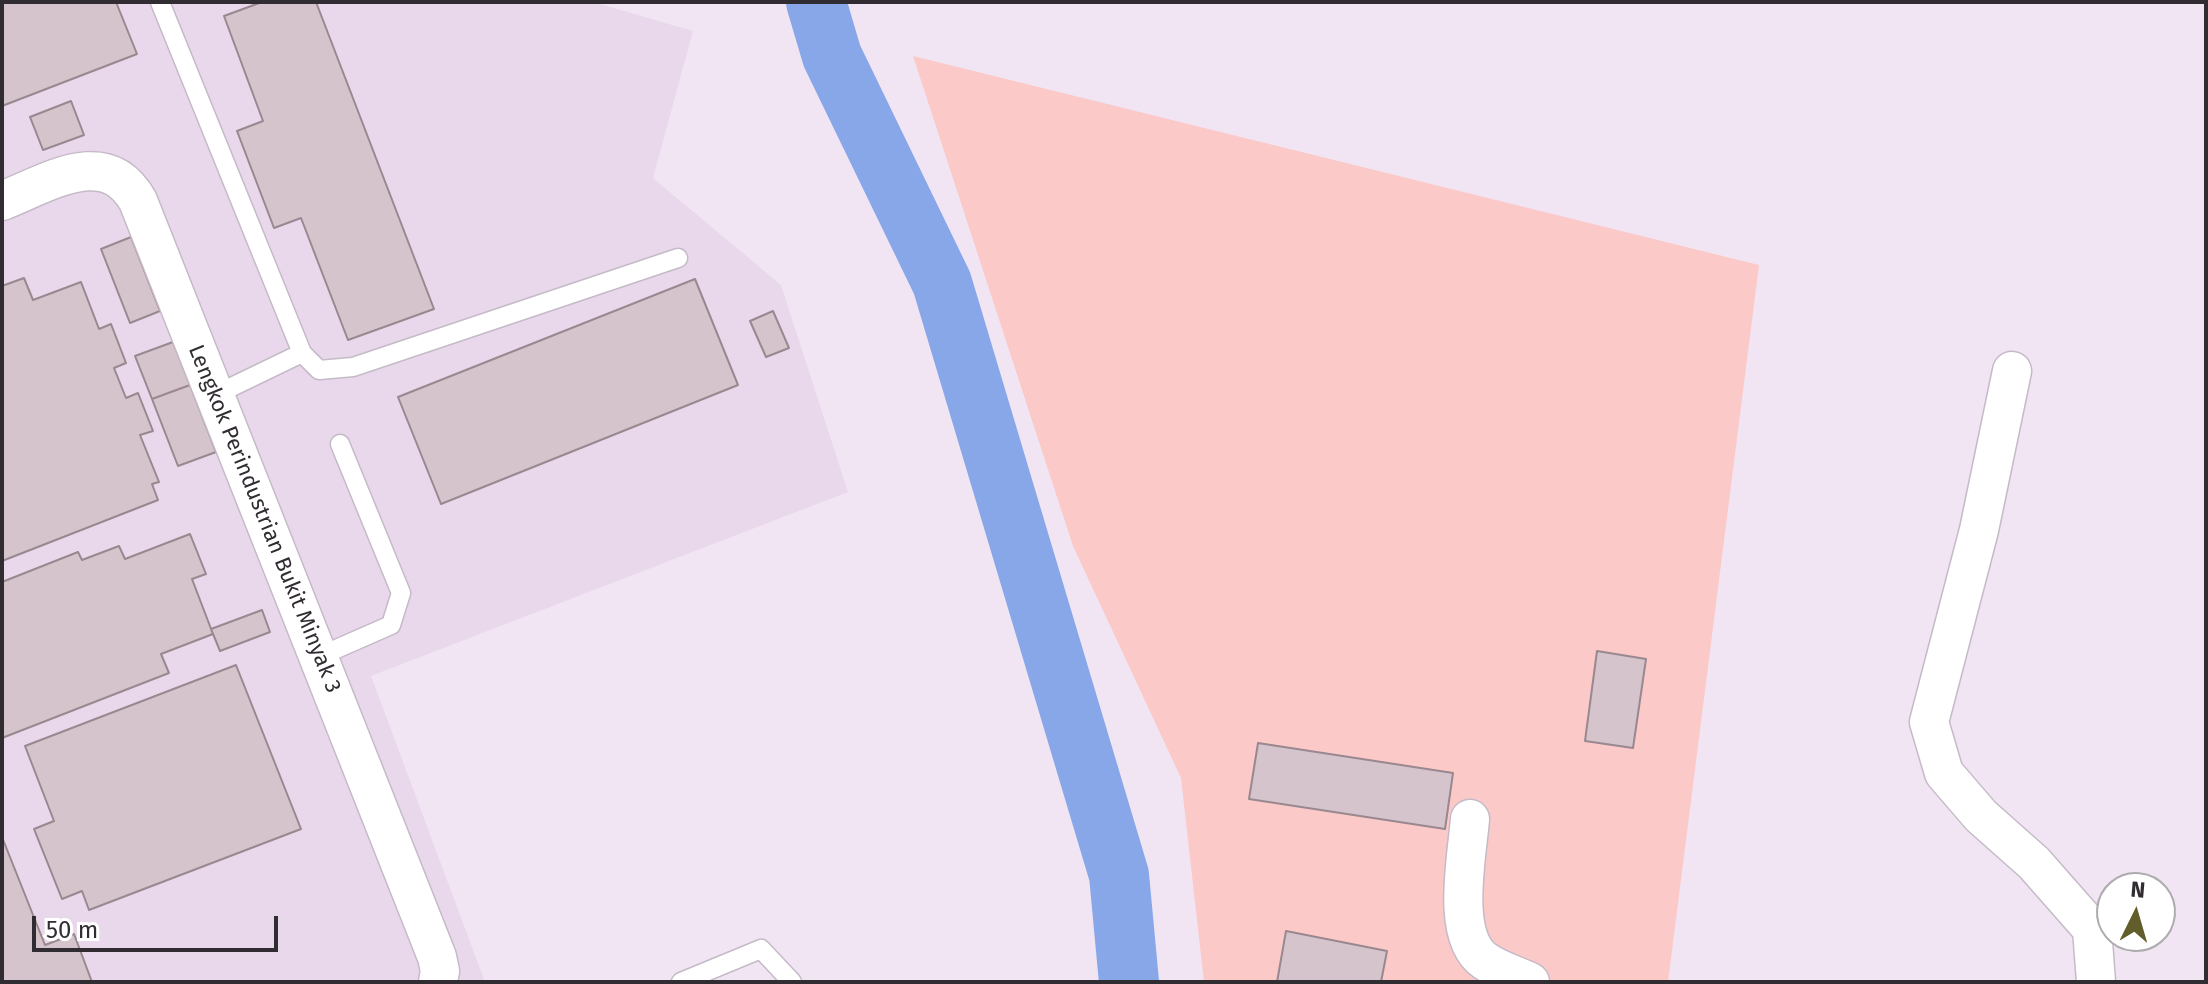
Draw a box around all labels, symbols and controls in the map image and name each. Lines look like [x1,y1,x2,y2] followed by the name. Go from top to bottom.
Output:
[182,341,346,697] street label: Lengkok Perindustrian Bukit Minyak 3
[2096,872,2176,952] north arrow
[2130,876,2146,904] text: N
[36,900,282,950] scale bar
[46,916,98,944] text: 50 m

